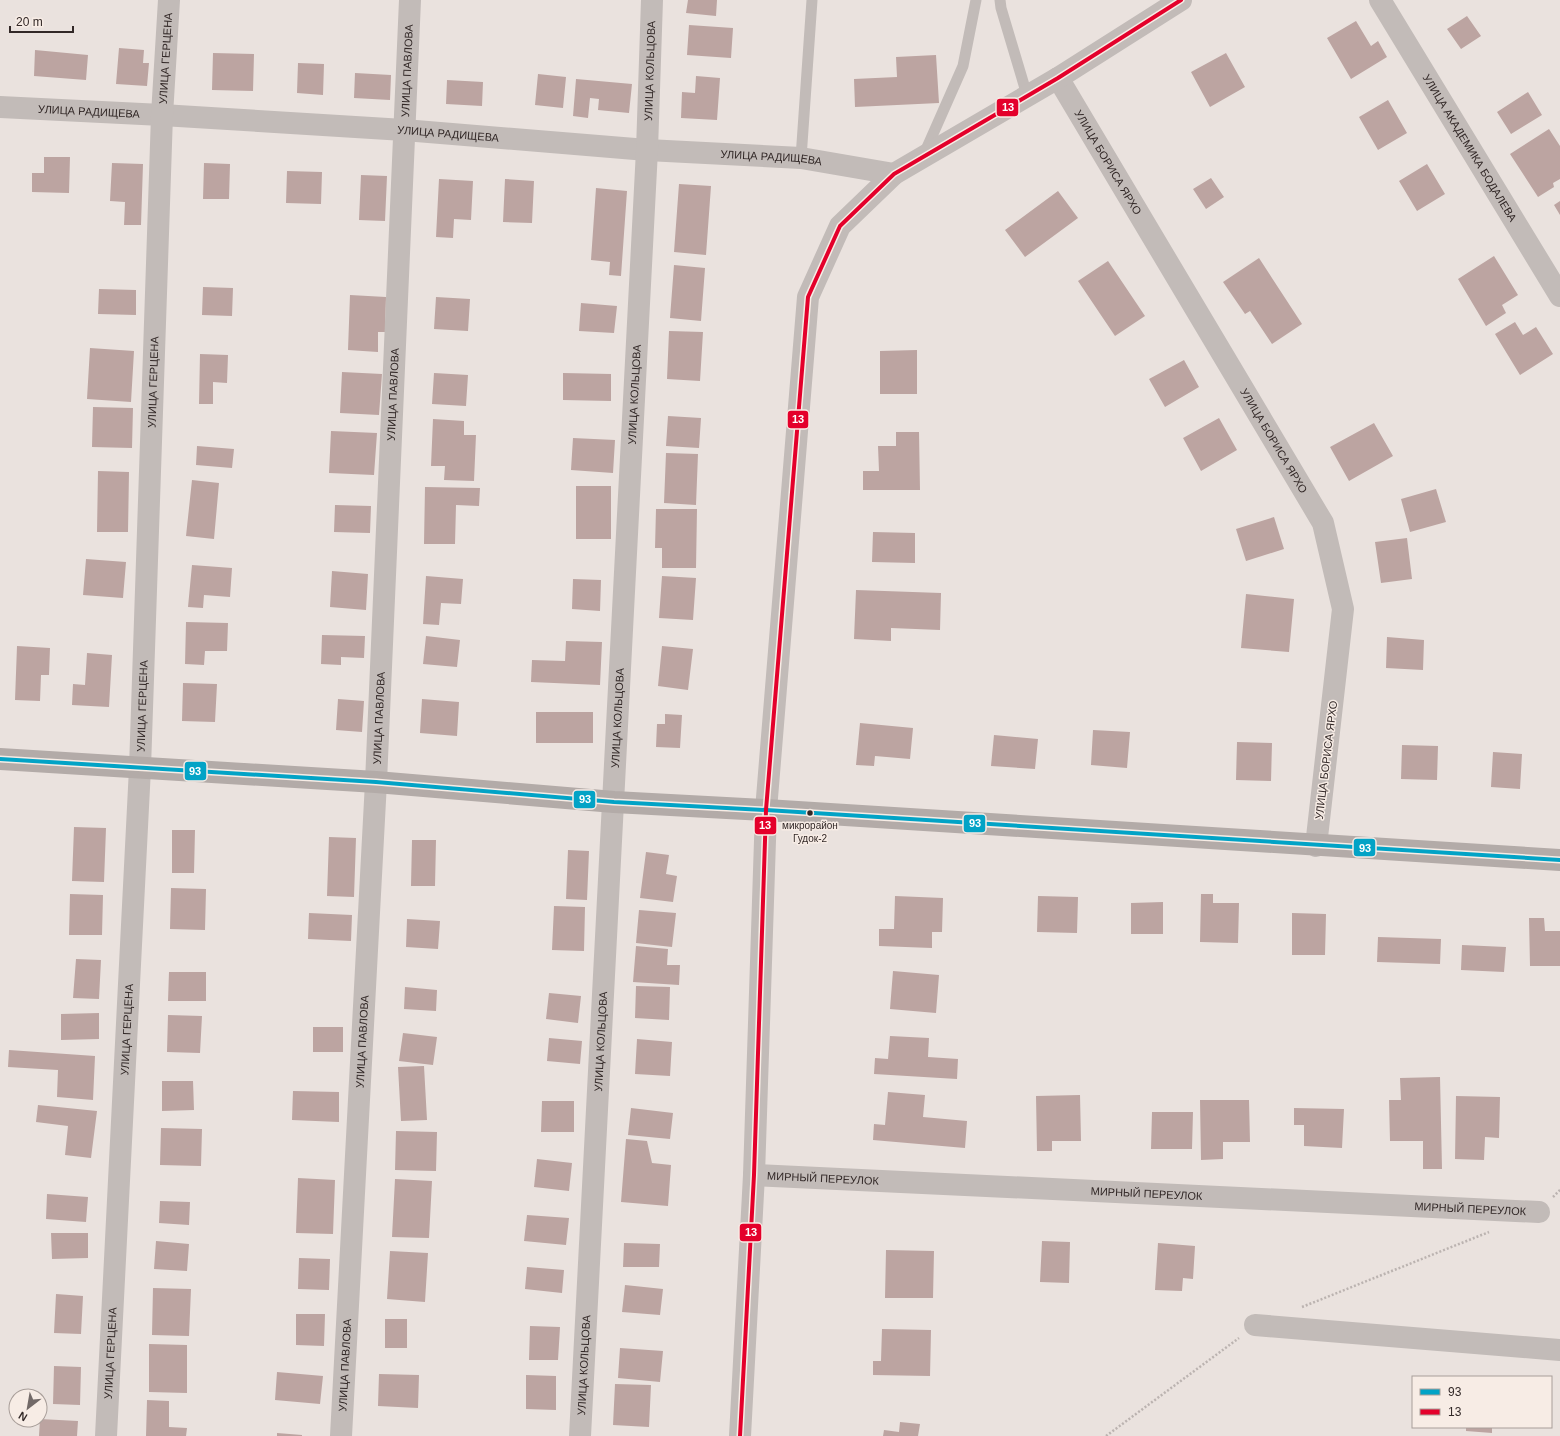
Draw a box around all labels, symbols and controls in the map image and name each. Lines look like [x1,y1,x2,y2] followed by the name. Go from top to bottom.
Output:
[10,8,73,34] scale bar
[157,12,174,104] street label: УЛИЦА ГЕРЦЕНА
[16,15,43,29] text: 20 m
[642,20,657,121] street label: УЛИЦА КОЛЬЦОВА
[399,23,415,117] street label: УЛИЦА ПАВЛОВА
[1421,72,1519,224] street label: УЛИЦА АКАДЕМИКА БОДАЛЕВА
[996,98,1019,117] line badge: 13
[1002,101,1014,113] text: 13
[38,103,141,120] street label: УЛИЦА РАДИЩЕВА
[1072,108,1144,217] street label: УЛИЦА БОРИСА ЯРХО
[397,124,500,144] street label: УЛИЦА РАДИЩЕВА
[720,148,824,168] street label: УЛИЦА РАДИЩЕВА
[145,335,161,428] street label: УЛИЦА ГЕРЦЕНА
[626,343,643,445] street label: УЛИЦА КОЛЬЦОВА
[385,347,401,441] street label: УЛИЦА ПАВЛОВА
[1238,386,1310,495] street label: УЛИЦА БОРИСА ЯРХО
[787,410,809,429] line badge: 13
[792,413,804,425] text: 13
[135,659,150,752] street label: УЛИЦА ГЕРЦЕНА
[609,667,626,768] street label: УЛИЦА КОЛЬЦОВА
[371,671,387,765] street label: УЛИЦА ПАВЛОВА
[1313,699,1339,820] street label: УЛИЦА БОРИСА ЯРХО
[184,761,207,781] line badge: 93
[189,765,201,777] text: 93
[573,790,596,809] line badge: 93
[579,793,591,805] text: 93
[805,808,815,818] marker: микрорайон Гудок-2
[963,814,986,833] line badge: 93
[754,816,777,835] line badge: 13
[969,817,981,829] text: 93
[759,819,771,831] text: 13
[782,820,838,844] place label: микрорайон Гудок-2
[1353,838,1376,857] line badge: 93
[1359,842,1371,854] text: 93
[118,983,135,1076] street label: УЛИЦА ГЕРЦЕНА
[592,991,609,1092] street label: УЛИЦА КОЛЬЦОВА
[354,994,371,1088] street label: УЛИЦА ПАВЛОВА
[767,1170,880,1187] street label: МИРНЫЙ ПЕРЕУЛОК
[1090,1185,1203,1202] street label: МИРНЫЙ ПЕРЕУЛОК
[1414,1200,1527,1217] street label: МИРНЫЙ ПЕРЕУЛОК
[739,1223,762,1242] line badge: 13
[745,1226,757,1238] text: 13
[102,1306,119,1399] street label: УЛИЦА ГЕРЦЕНА
[575,1314,592,1415] street label: УЛИЦА КОЛЬЦОВА
[336,1318,353,1412] street label: УЛИЦА ПАВЛОВА
[1412,1376,1552,1428] legend
[1448,1385,1462,1399] text: 93
[8,1388,48,1428] north arrow
[1448,1405,1462,1419] text: 13
[16,1409,29,1424] text: N

